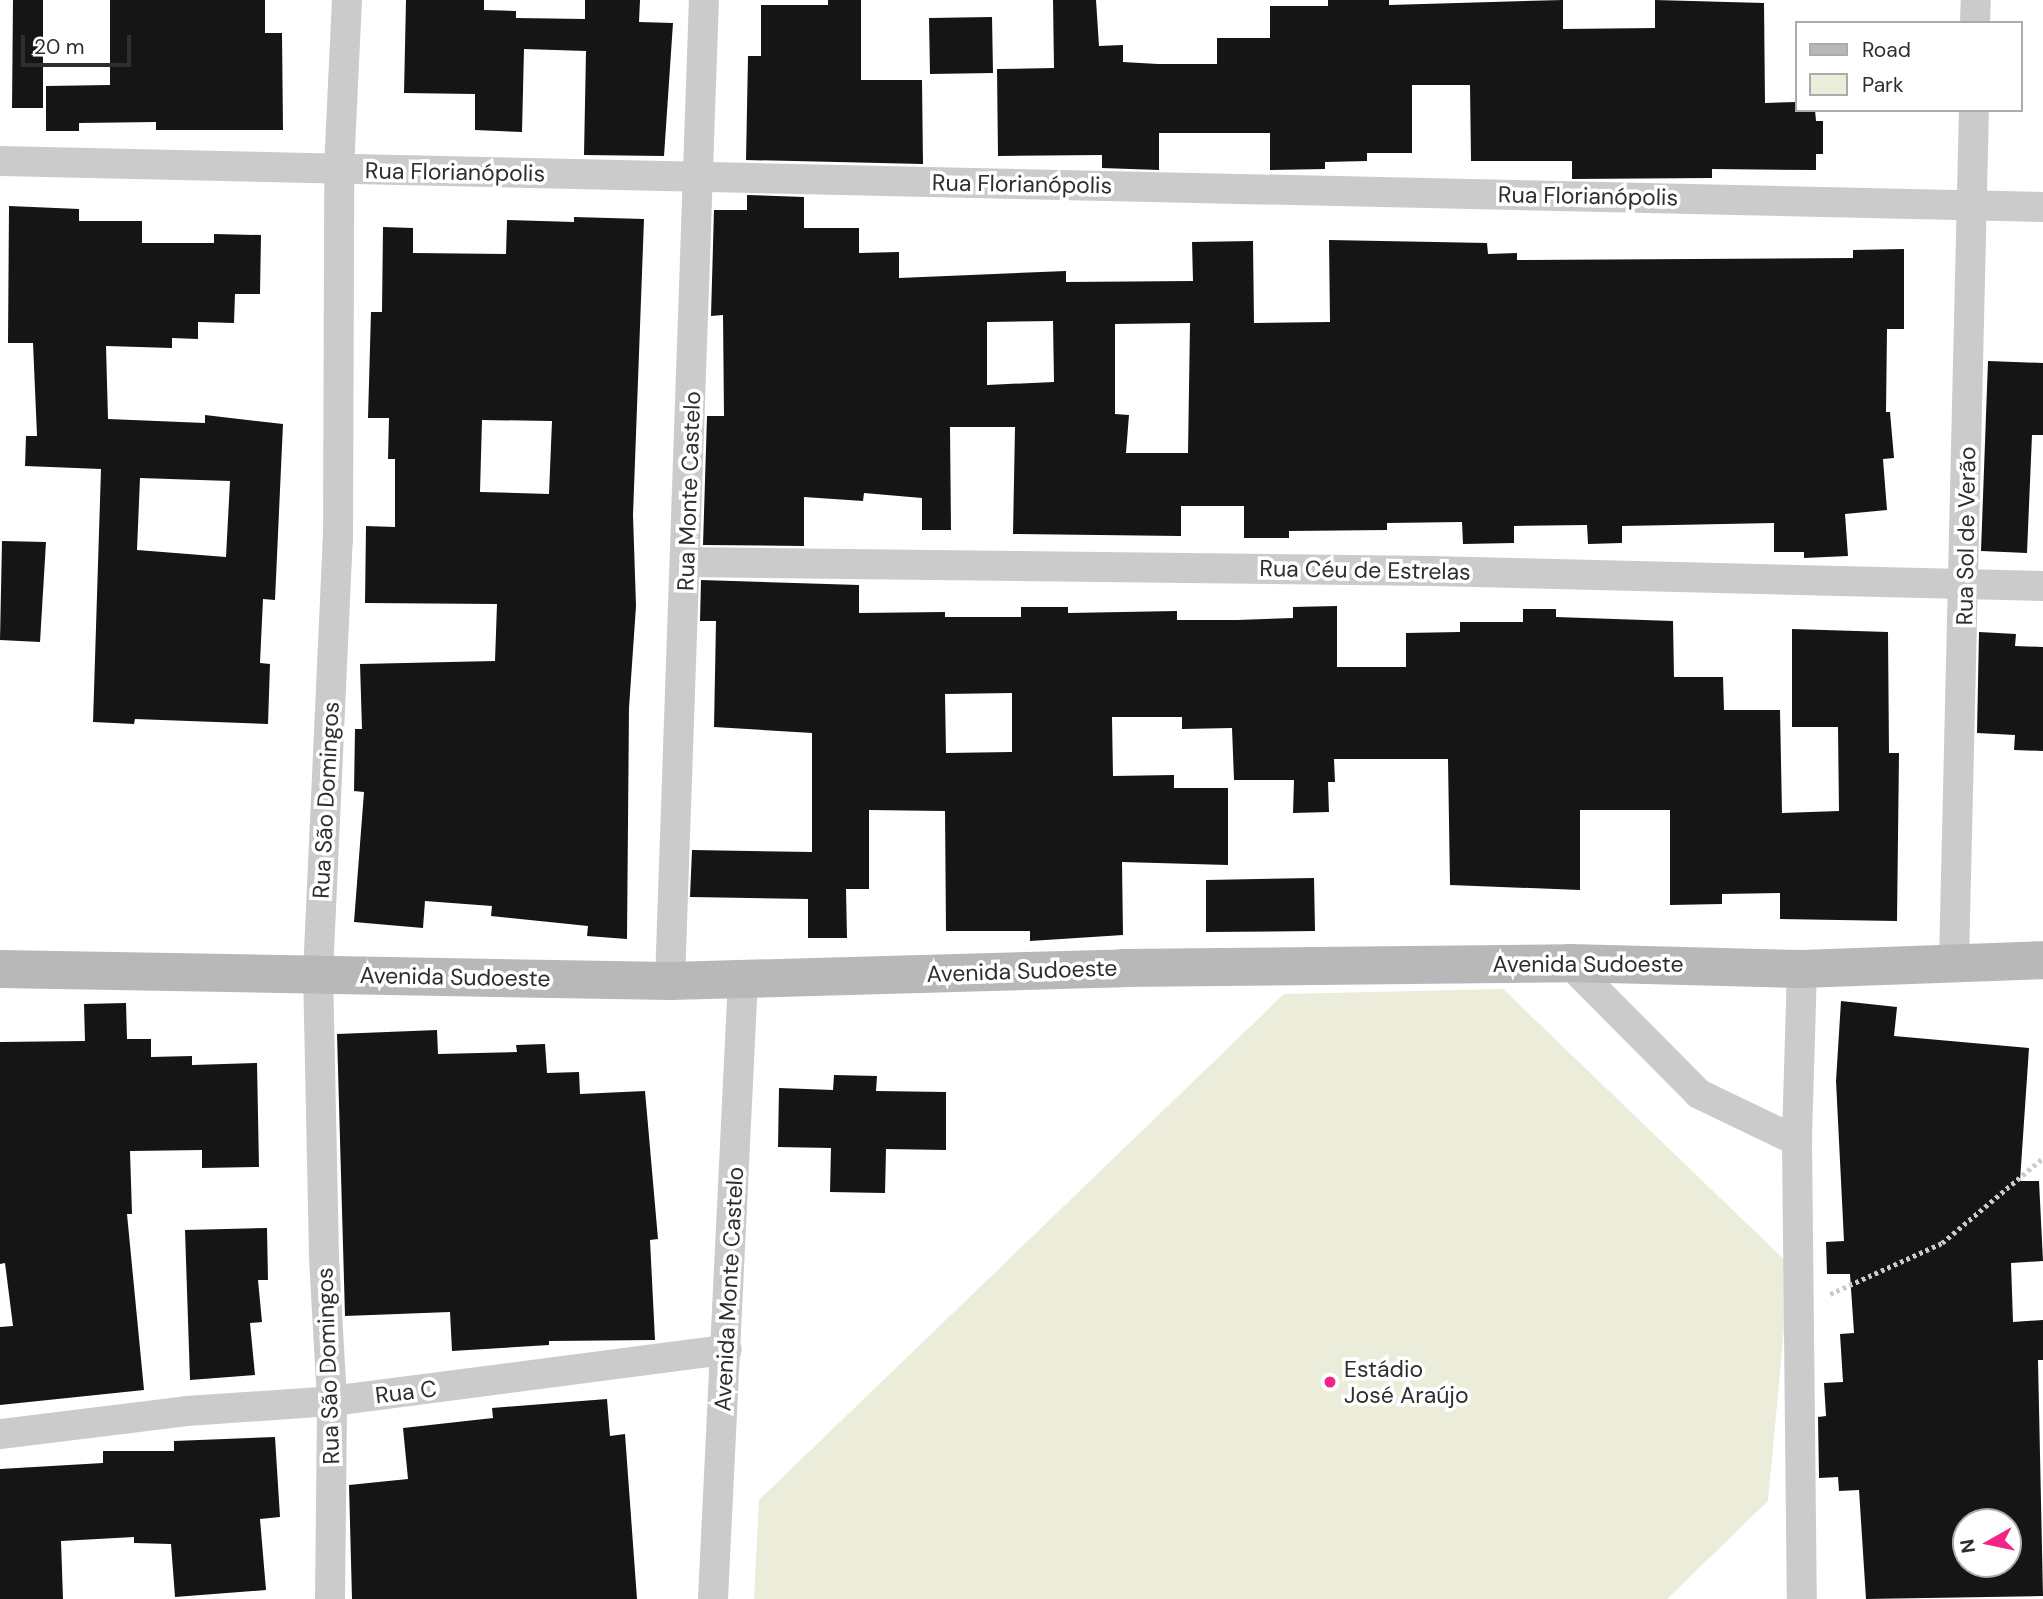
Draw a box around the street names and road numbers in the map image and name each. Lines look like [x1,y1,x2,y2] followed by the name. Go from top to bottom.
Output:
[365,157,545,187] street label: Rua Florianópolis
[932,169,1112,199] street label: Rua Florianópolis
[1498,181,1678,211] street label: Rua Florianópolis
[672,391,706,591] street label: Rua Monte Castelo
[1951,446,1981,626] street label: Rua Sol de Verão
[1259,554,1471,586] street label: Rua Céu de Estrelas
[307,701,345,899] street label: Rua São Domingos
[1493,950,1683,978] street label: Avenida Sudoeste
[926,954,1118,988] street label: Avenida Sudoeste
[359,962,551,992] street label: Avenida Sudoeste
[709,1166,749,1412] street label: Avenida Monte Castelo
[311,1267,345,1465] street label: Rua São Domingos
[374,1375,438,1409] street label: Rua C

